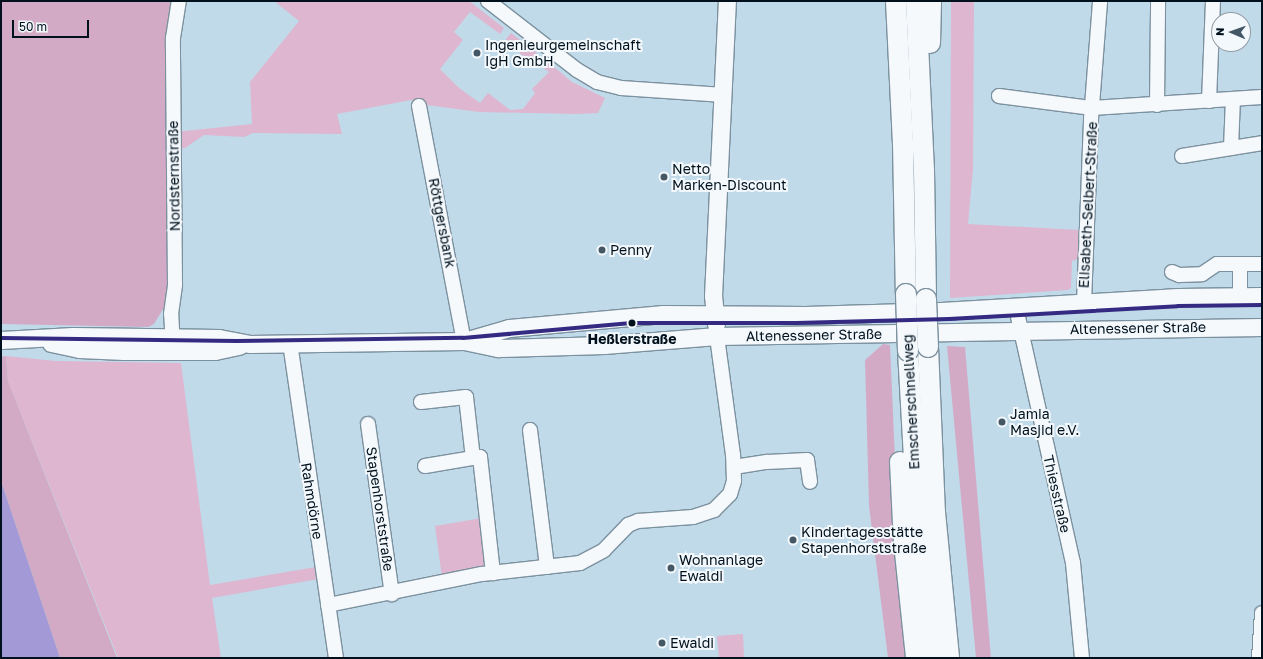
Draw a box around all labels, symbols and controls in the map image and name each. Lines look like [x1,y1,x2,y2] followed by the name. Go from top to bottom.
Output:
[14,12,91,38] scale bar
[1211,12,1251,52] north arrow
[19,19,47,34] text: 50 m
[1213,27,1226,36] text: N
[485,37,641,70] place label: Ingenieurgemeinschaft IgH GmbH
[472,48,482,58] marker: Ingenieurgemeinschaft IgH GmbH
[165,121,183,231] street label: Nordsternstraße
[1075,121,1101,289] street label: Elisabeth-Selbert-Straße
[672,161,787,194] place label: Netto Marken-Discount
[659,172,669,182] marker: Netto Marken-Discount
[425,176,459,270] street label: Röttgersbank
[610,242,652,258] place label: Penny
[597,245,607,255] marker: Penny
[626,317,638,329] marker: Heßlerstraße
[1070,318,1206,338] street label: Altenessener Straße
[746,325,882,345] street label: Altenessener Straße
[588,331,676,347] place label: Heßlerstraße
[899,334,923,470] street label: Emscherschnellweg
[1010,406,1079,438] place label: Jamia Masjid e.V.
[997,417,1007,427] marker: Jamia Masjid e.V.
[363,446,397,572] street label: Stapenhorststraße
[1040,454,1074,534] street label: Thiesstraße
[298,461,326,541] street label: Rahmdörne
[801,524,927,556] place label: Kindertagesstätte Stapenhorststraße
[788,535,798,545] marker: Kindertagesstätte Stapenhorststraße
[679,552,763,584] place label: Wohnanlage Ewaldi
[666,563,676,573] marker: Wohnanlage Ewaldi
[670,635,714,651] place label: Ewaldi
[657,638,667,648] marker: Ewaldi

